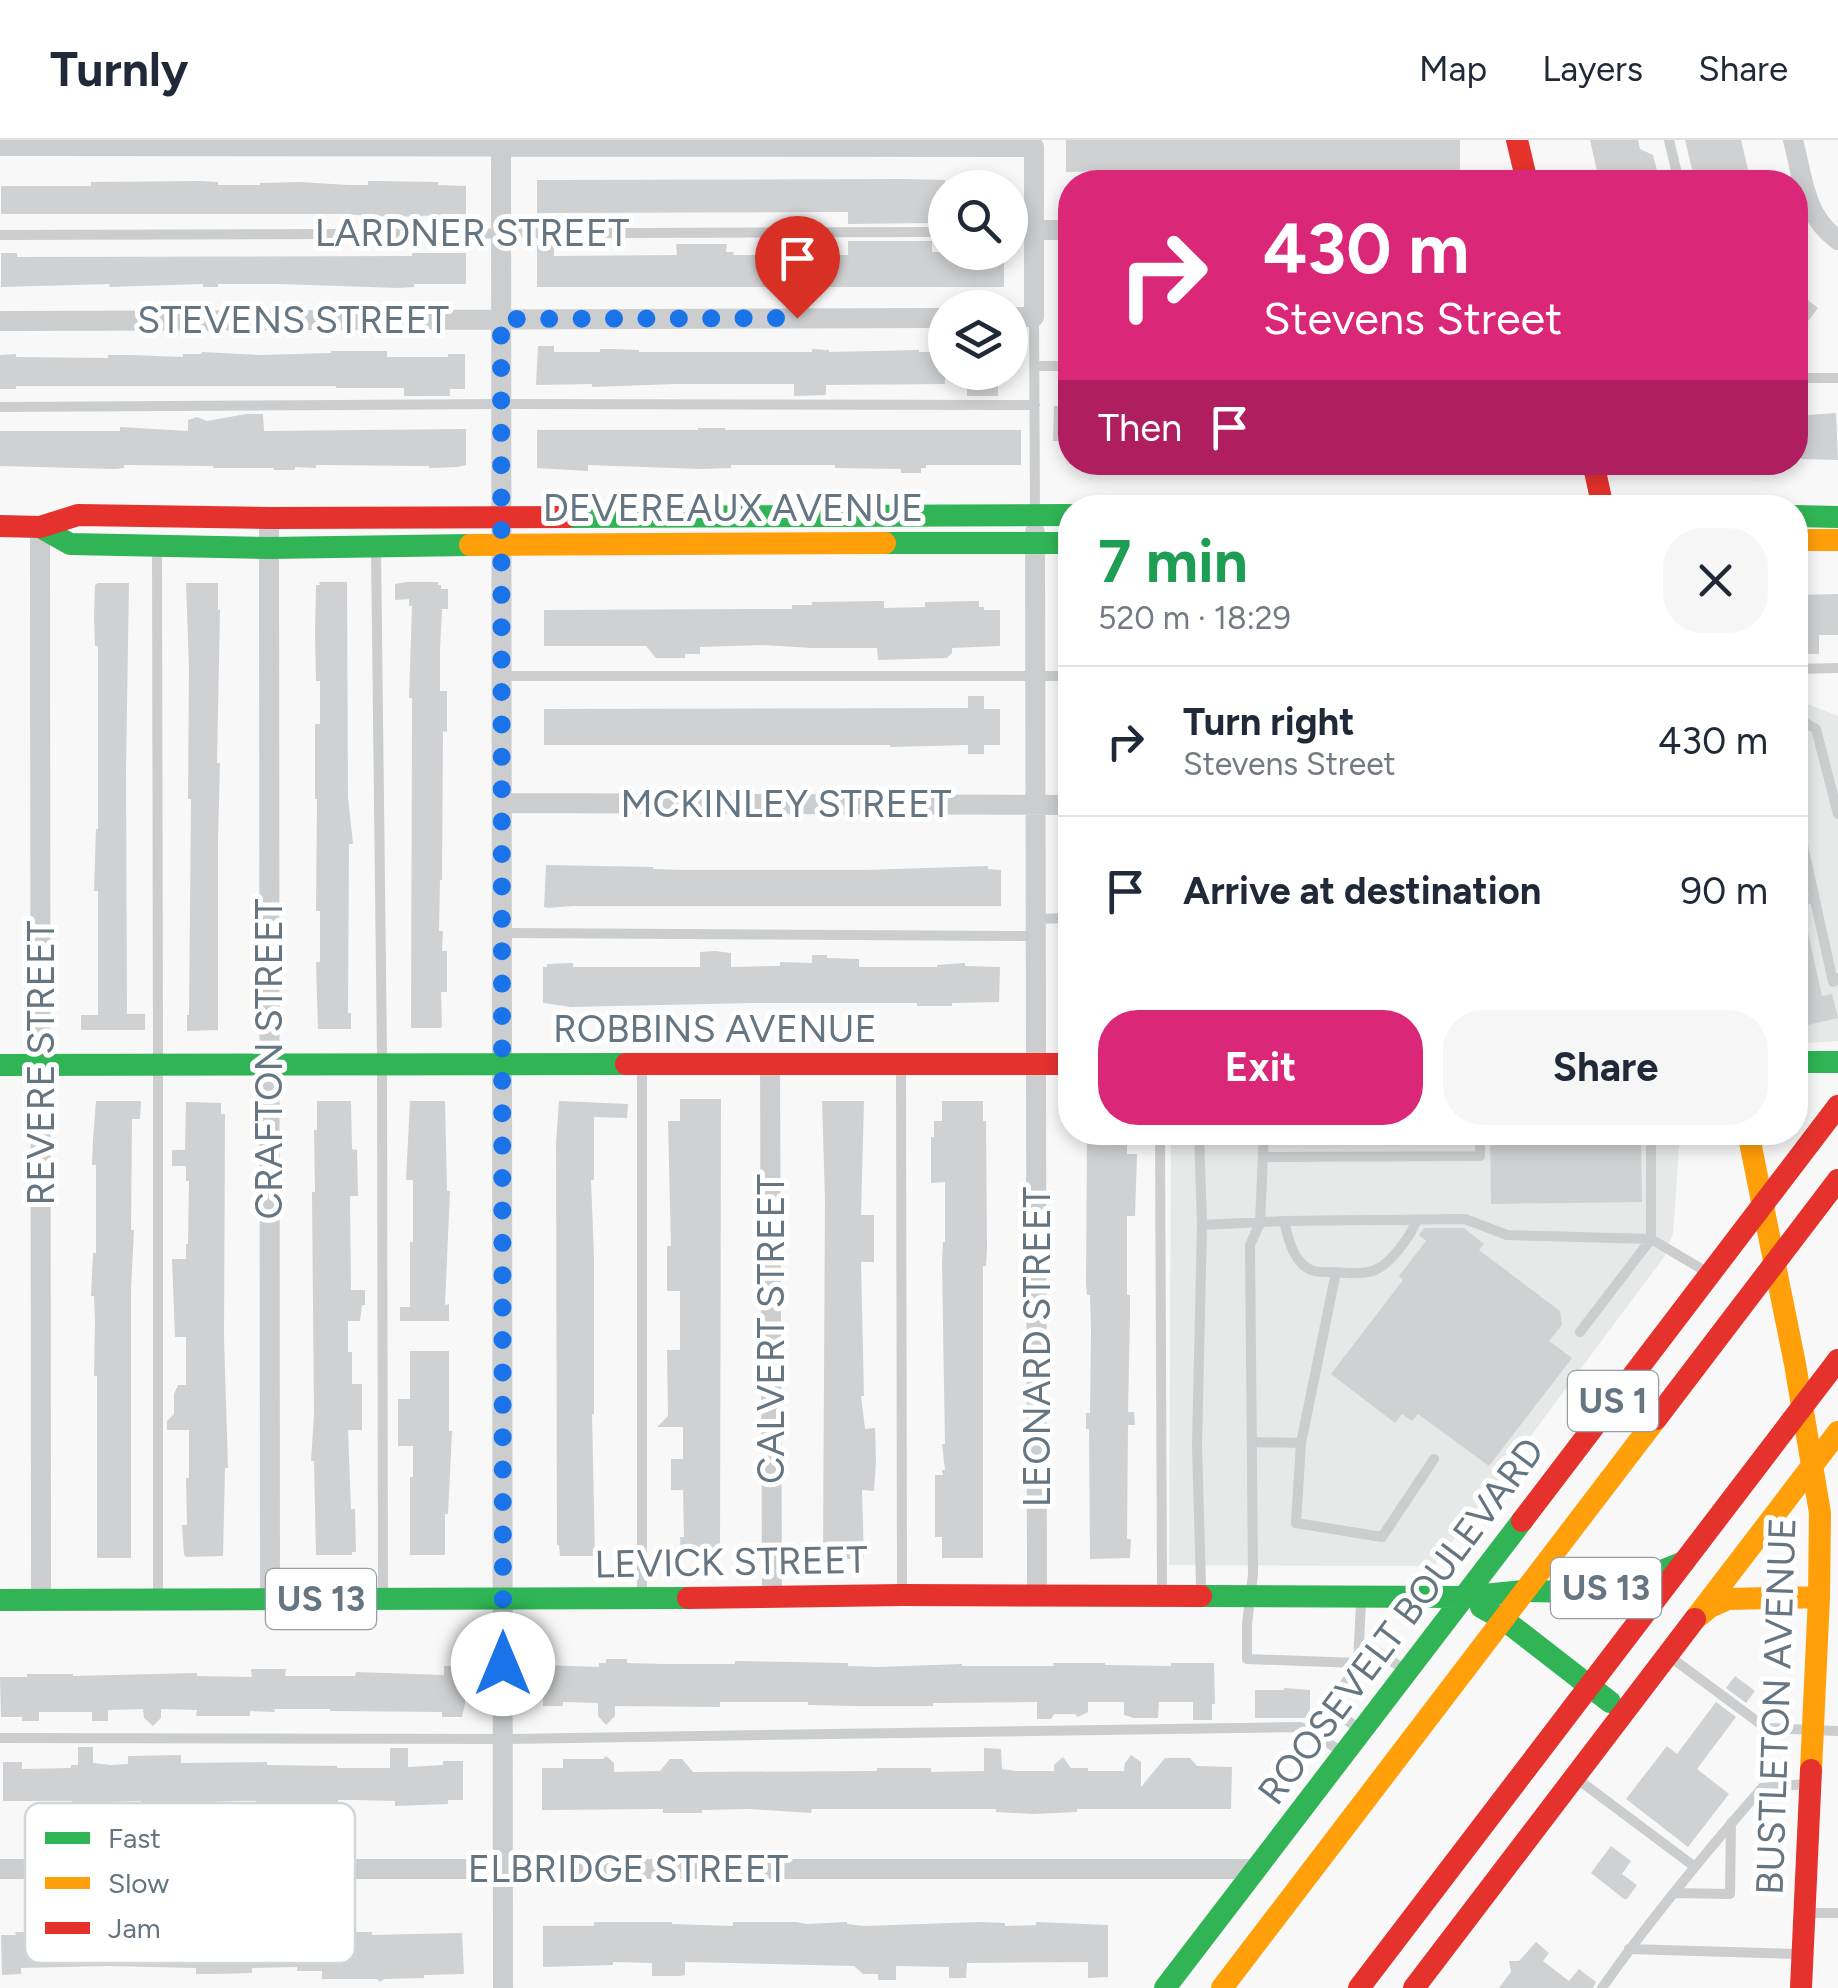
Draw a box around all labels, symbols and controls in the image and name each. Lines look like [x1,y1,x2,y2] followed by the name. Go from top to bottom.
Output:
[50,40,188,98] text: Turnly
[1419,48,1487,90] text: Map
[1542,48,1643,90] text: Layers
[1698,48,1788,90] text: Share
[928,170,1028,390] map controls
[928,170,1028,270] button: search
[1263,206,1469,291] text: 430 m
[315,210,629,256] street label: LARDNER STREET
[1098,210,1228,340] icon: right
[755,216,840,319] pin
[770,231,825,286] icon: arrive
[928,290,1028,390] button: layers
[1263,291,1562,345] text: Stevens Street
[137,297,449,343] street label: STEVENS STREET
[1202,400,1257,455] icon: arrive
[1098,405,1182,451] text: Then
[543,485,923,531] street label: DEVEREAUX AVENUE
[1098,525,1248,597] text: 7 min
[1663,528,1768,633] button: close
[1098,599,1291,637] text: 520 m · 18:29
[1183,699,1355,745] text: Turn right
[1098,714,1153,769] icon: right
[1658,718,1768,764] text: 430 m
[1183,745,1396,783] text: Stevens Street
[620,781,952,827] street label: MCKINLEY STREET
[1098,864,1153,919] icon: arrive
[1183,868,1541,914] text: Arrive at destination
[1680,868,1768,914] text: 90 m
[246,899,292,1219] street label: CRAFTON STREET
[18,921,64,1205] street label: REVERE STREET
[553,1006,877,1052] street label: ROBBINS AVENUE
[1098,1010,1423,1125] button: Exit
[1443,1010,1768,1125] button: Share
[748,1174,794,1484] street label: CALVERT STREET
[1014,1187,1060,1507] street label: LEONARD STREET
[1568,1371,1658,1431] road number: US 1
[1248,1429,1554,1813] street label: ROOSEVELT BOULEVARD
[1746,1517,1806,1895] street label: BUSTLETON AVENUE
[594,1537,868,1587] street label: LEVICK STREET
[1551,1558,1661,1618] road number: US 13
[266,1569,376,1629] road number: US 13
[451,1612,555,1716] position arrow
[25,1803,355,1963] legend
[108,1821,161,1855] text: Fast
[468,1846,788,1892] street label: ELBRIDGE STREET
[108,1866,169,1900] text: Slow
[108,1911,161,1945] text: Jam

